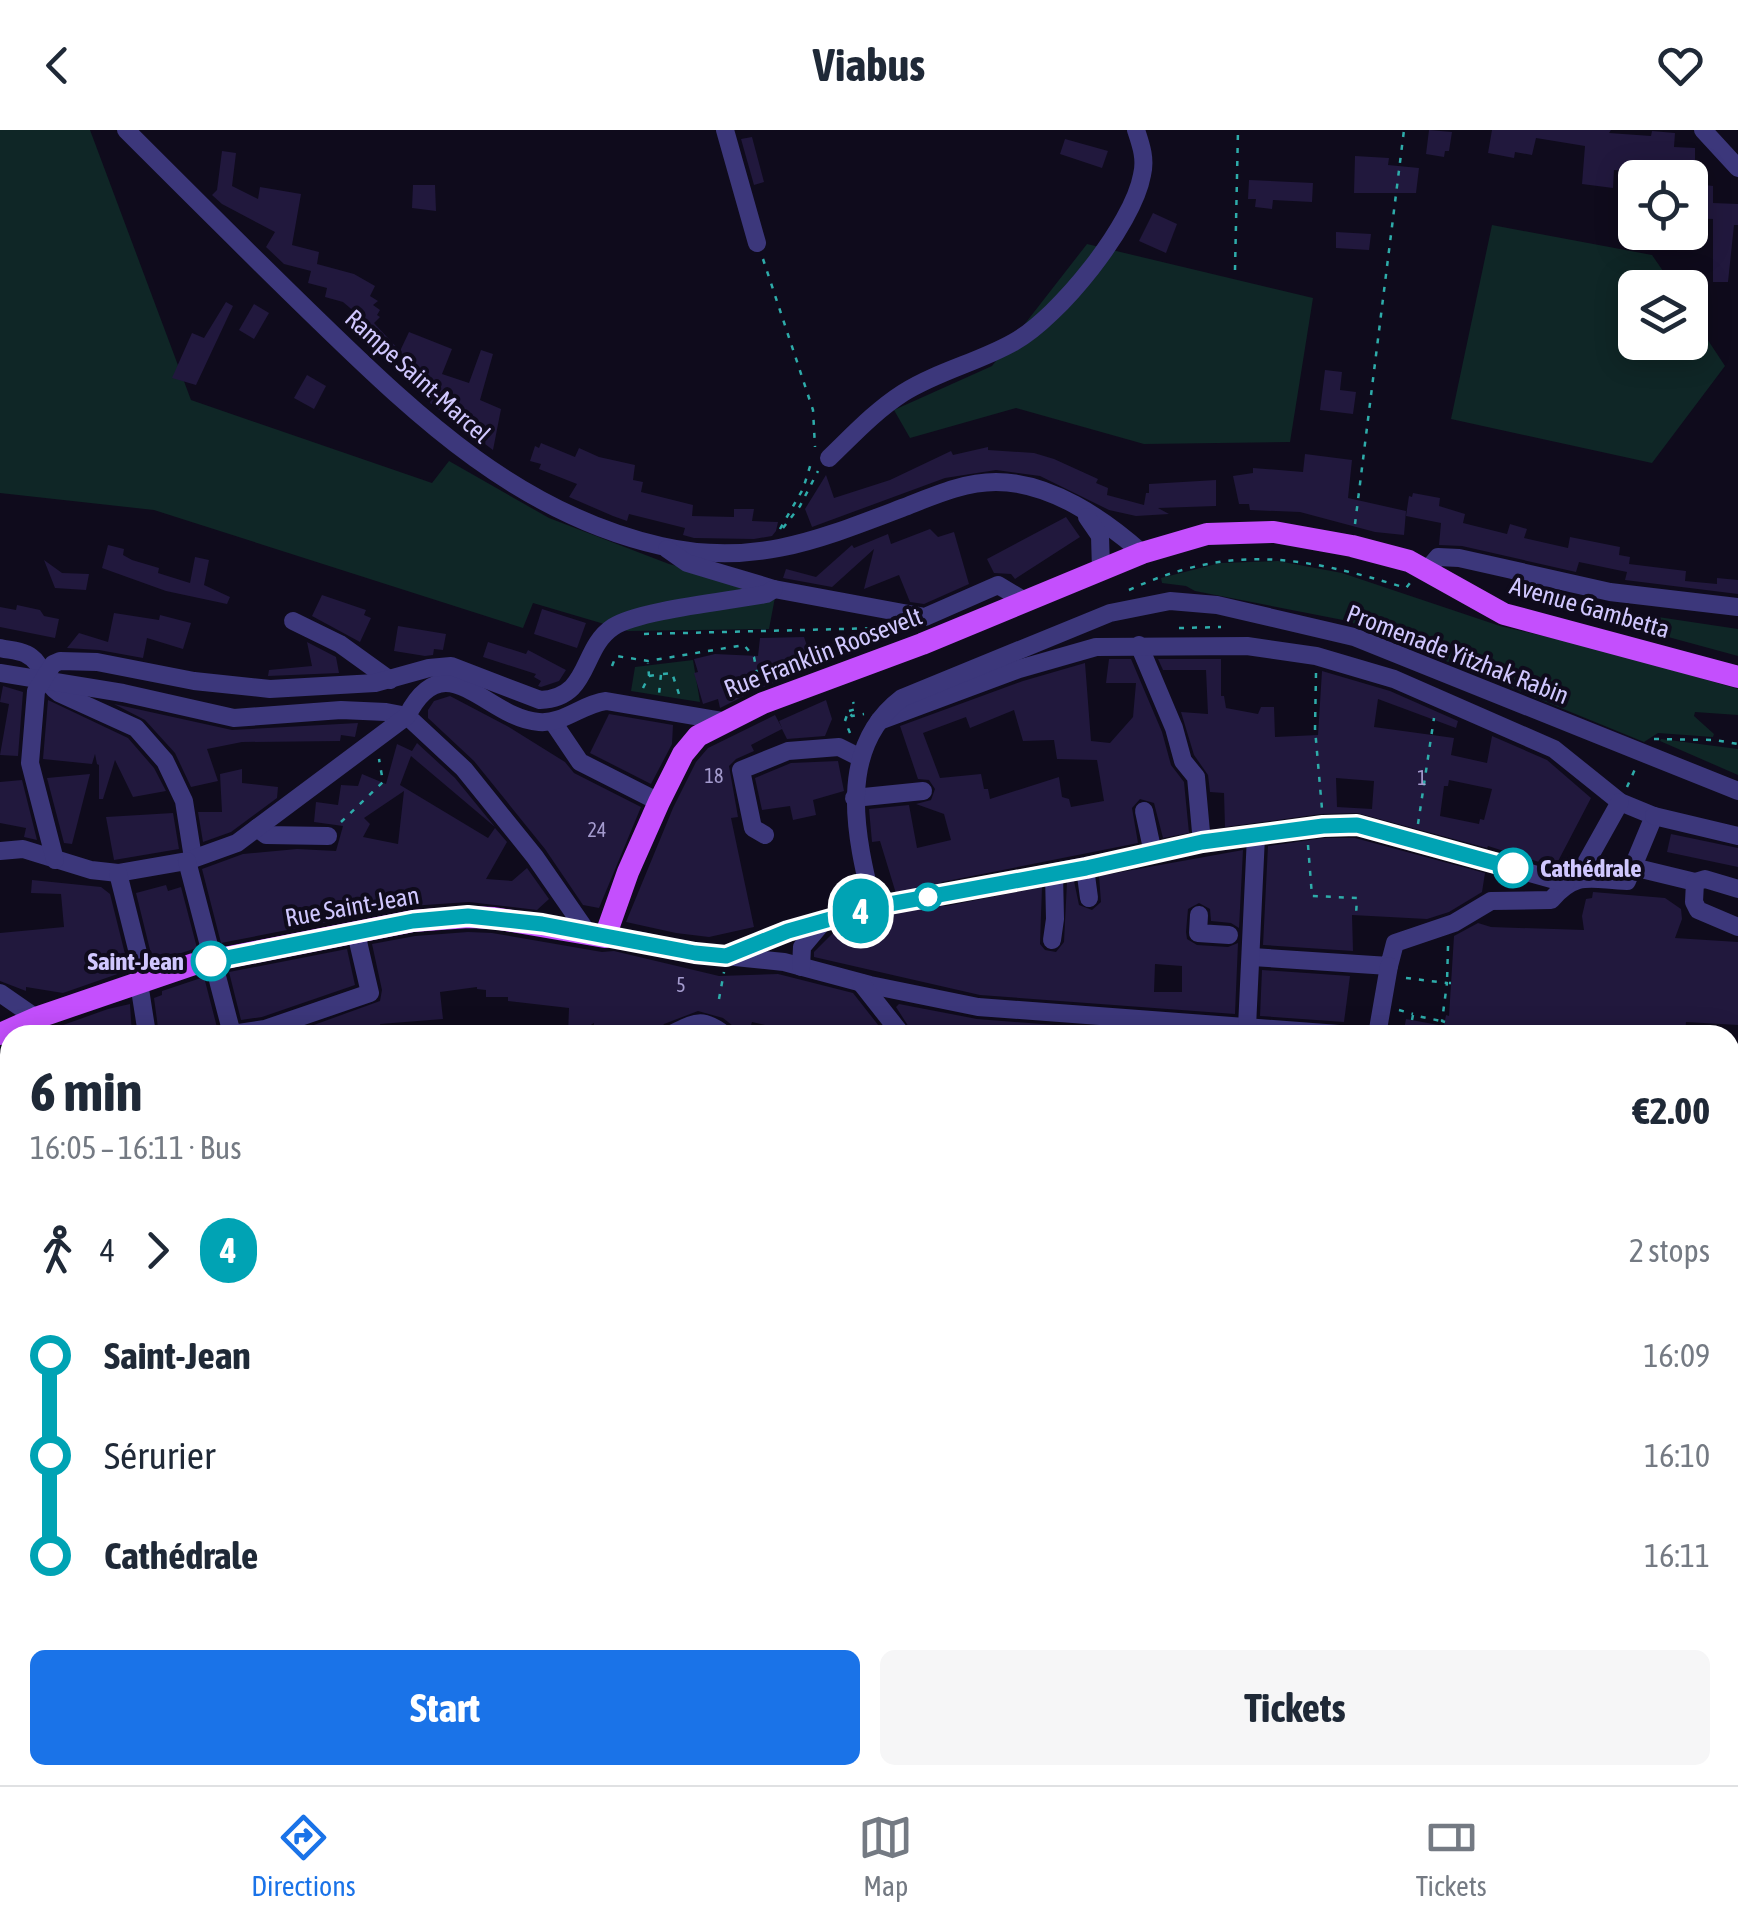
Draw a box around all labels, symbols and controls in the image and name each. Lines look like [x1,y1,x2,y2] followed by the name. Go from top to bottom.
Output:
[30,38,85,93] icon: back
[1653,38,1708,93] icon: heart
[813,39,925,91] text: Viabus
[1618,160,1708,360] map controls
[1618,160,1708,250] button: locate
[1618,270,1708,360] button: layers
[340,304,496,449] street label: Rampe Saint-Marcel
[1507,571,1673,643] street label: Avenue Gambetta
[1343,599,1573,709] street label: Promenade Yitzhak Rabin
[720,601,926,703] street label: Rue Franklin Roosevelt
[705,764,723,787] house number: 18
[1417,766,1427,789] house number: 1
[588,818,606,841] house number: 24
[1494,849,1532,887] marker: Cathédrale
[1540,854,1642,882] place label: Cathédrale
[828,878,894,944] line badge: 4
[283,880,421,932] street label: Rue Saint-Jean
[915,884,941,910] unlabelled marker
[853,891,869,931] text: 4
[192,942,230,980] marker: Saint-Jean
[87,947,184,975] place label: Saint-Jean
[676,973,686,996] house number: 5
[30,1060,142,1123] text: 6 min
[1633,1089,1710,1132] text: €2.00
[30,1129,241,1166] text: 16:05 – 16:11 · Bus
[30,1223,85,1278] icon: walk
[130,1223,185,1278] icon: forward
[220,1230,237,1270] text: 4
[100,1232,115,1269] text: 4
[1629,1232,1710,1269] text: 2 stops
[104,1334,251,1377] text: Saint-Jean
[1644,1337,1710,1374] text: 16:09
[104,1434,215,1477] text: Sérurier
[1644,1437,1710,1474] text: 16:10
[104,1534,258,1577] text: Cathédrale
[1644,1537,1710,1574] text: 16:11
[30,1650,860,1765] button: Start
[880,1650,1710,1765] button: Tickets
[251,1810,356,1902] tab: Directions
[858,1810,913,1902] tab: Map
[1416,1810,1487,1902] tab: Tickets

